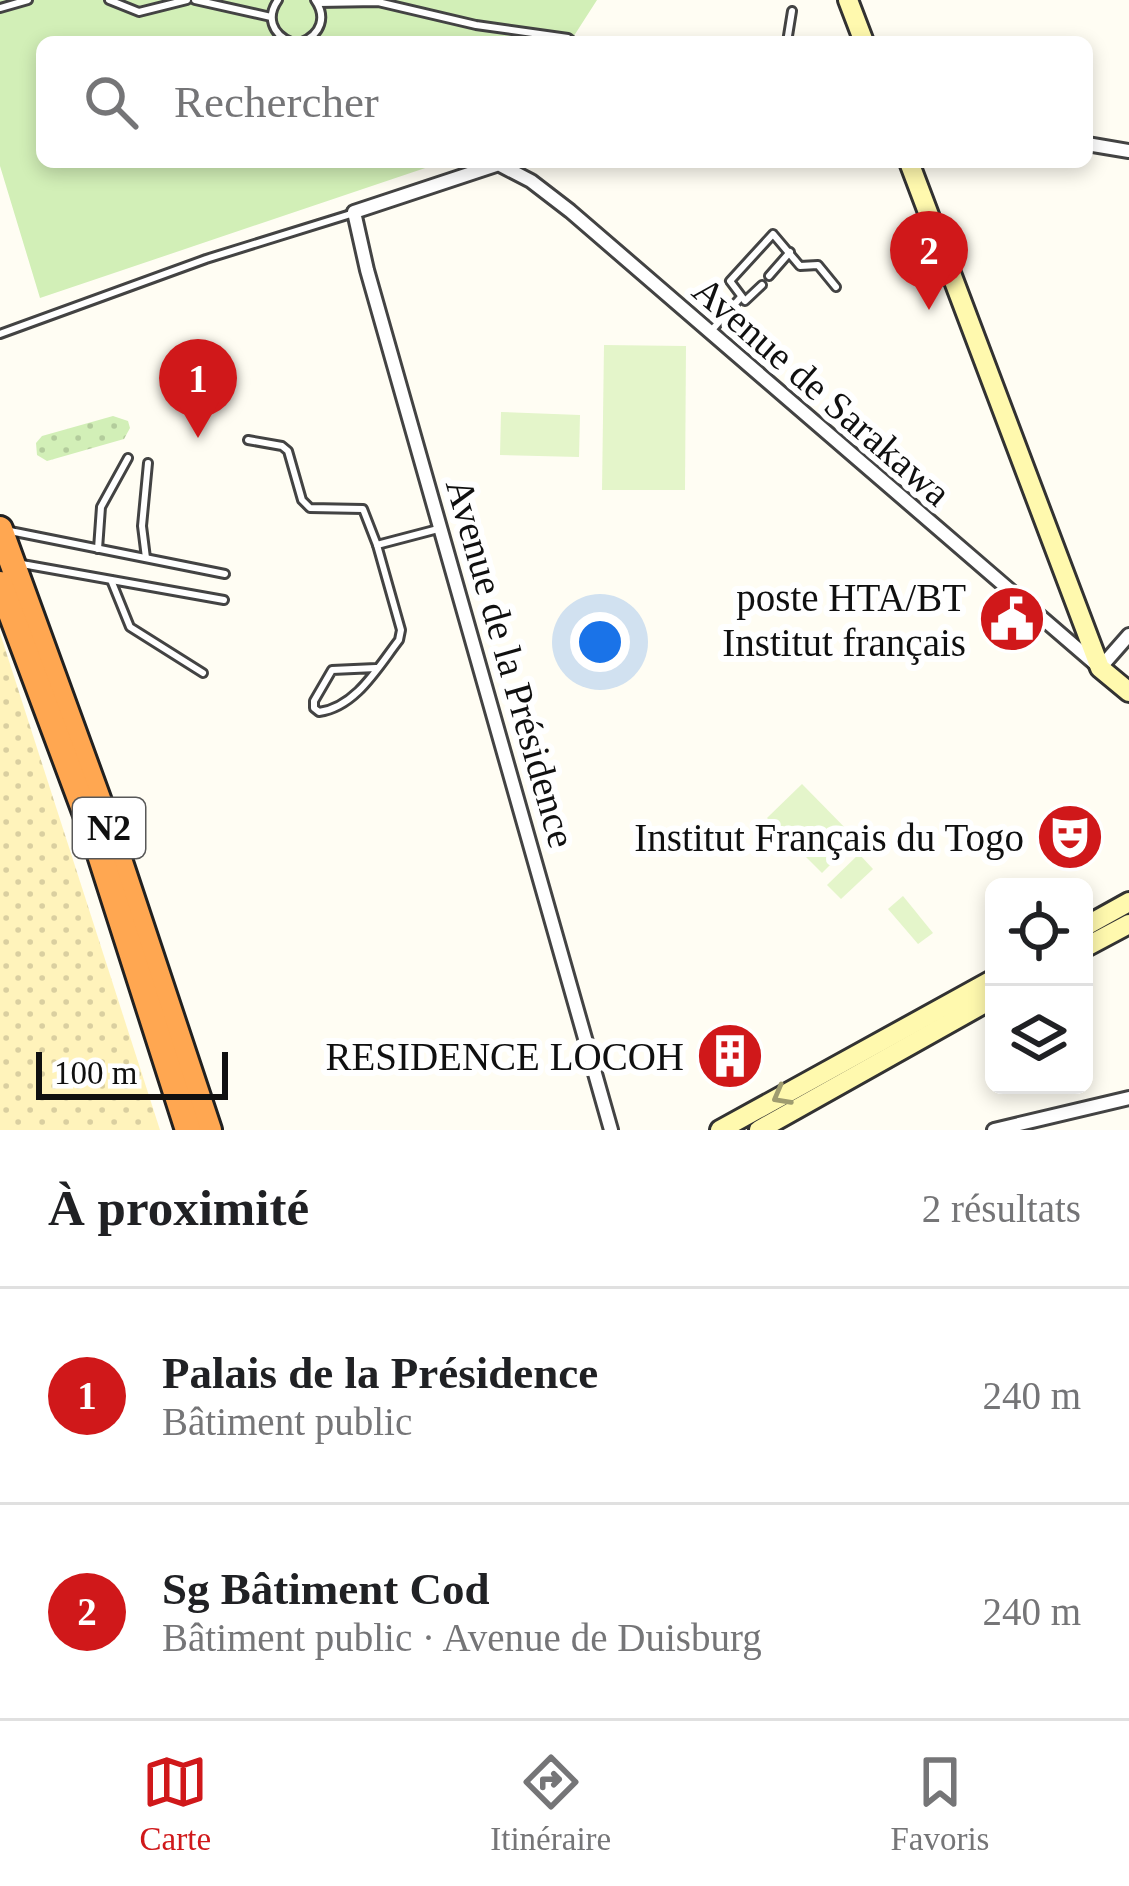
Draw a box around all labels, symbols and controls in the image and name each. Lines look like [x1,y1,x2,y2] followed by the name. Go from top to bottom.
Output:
[36,36,1093,168] search box
[78,69,144,135] icon: search
[174,77,379,127] text: Rechercher
[890,211,968,310] pin: 2
[685,268,959,514] street label: Avenue de Sarakawa
[159,339,237,438] pin: 1
[438,474,584,852] street label: Avenue de la Présidence
[722,576,966,665] place label: poste HTA/BT Institut français
[977,584,1047,654] public building icon: poste HTA/BT Institut français
[570,612,630,672] your location
[73,798,145,858] road number: N2
[1035,802,1105,872] theatre icon: Institut Français du Togo
[634,816,1024,860] place label: Institut Français du Togo
[985,878,1093,1094] map controls
[985,878,1093,986] button: locate
[985,986,1093,1094] button: layers
[695,1021,765,1091] building icon: RESIDENCE LOCOH
[325,1035,684,1078] place label: RESIDENCE LOCOH
[36,1046,228,1099] scale bar
[54,1055,137,1091] text: 100 m
[773,1082,794,1105] one-way arrow
[48,1180,309,1236] text: À proximité
[922,1187,1081,1230] text: 2 résultats
[162,1348,598,1398] text: Palais de la Présidence
[77,1374,97,1417] text: 1
[982,1374,1081,1417] text: 240 m
[162,1400,412,1443] text: Bâtiment public
[162,1564,490,1614] text: Sg Bâtiment Cod
[77,1590,97,1633] text: 2
[982,1590,1081,1633] text: 240 m
[162,1616,762,1659] text: Bâtiment public · Avenue de Duisburg
[140,1749,211,1858] tab: Carte
[490,1749,611,1858] tab: Itinéraire
[890,1749,989,1858] tab: Favoris

